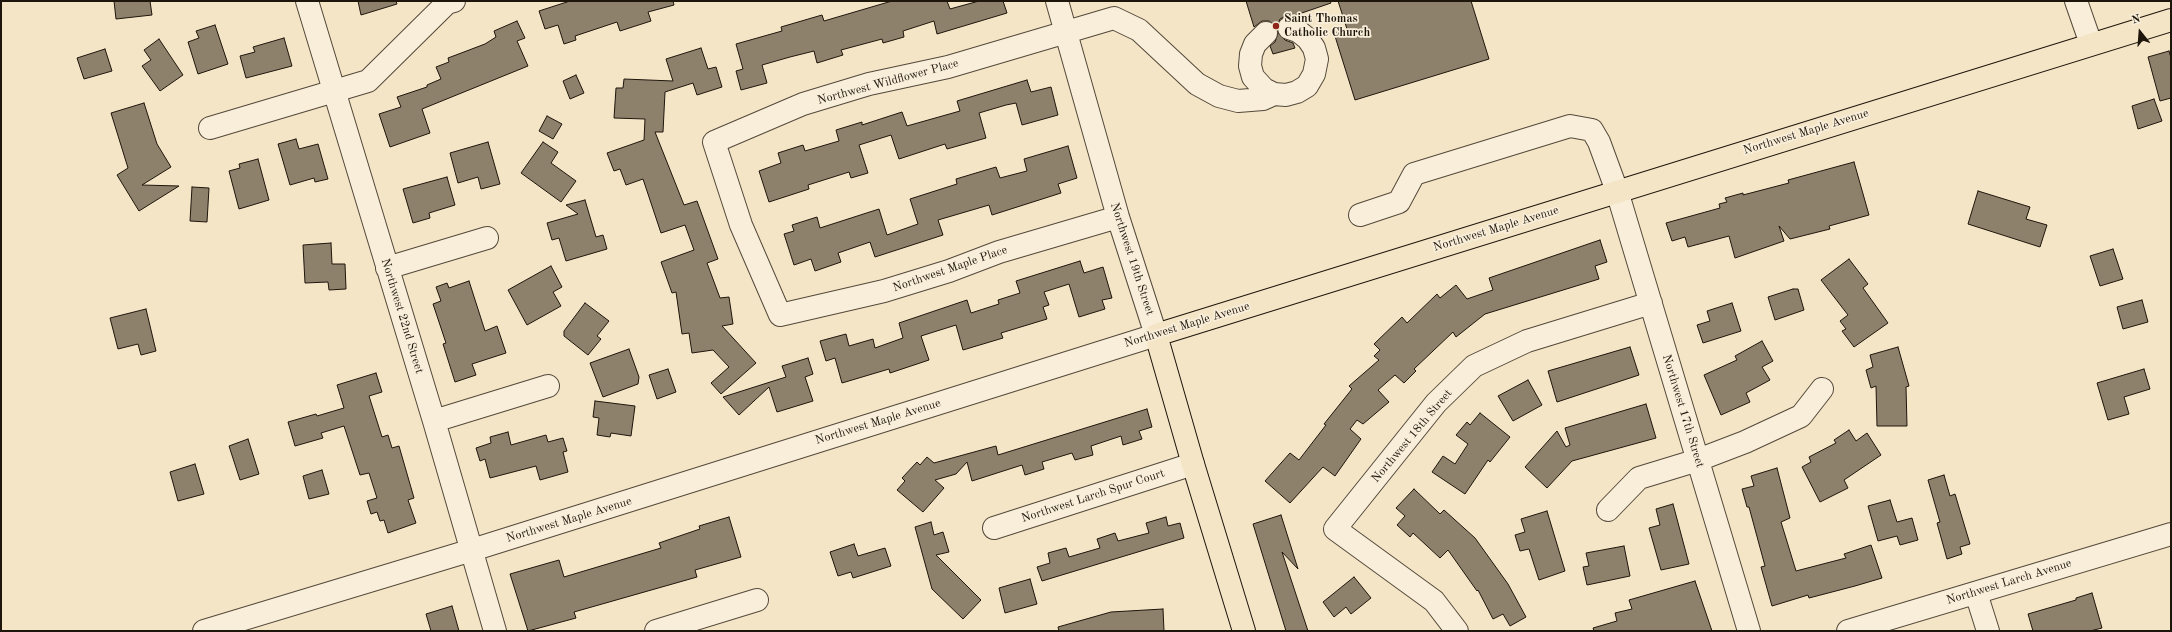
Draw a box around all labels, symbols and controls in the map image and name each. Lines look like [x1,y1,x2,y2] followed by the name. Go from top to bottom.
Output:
[1284,12,1370,40] place label: Saint Thomas Catholic Church
[2120,12,2160,52] north arrow
[2131,14,2142,27] text: N
[1271,21,1281,31] marker: Saint Thomas Catholic Church
[816,56,960,108] street label: Northwest Wildflower Place
[1742,106,1870,158] street label: Northwest Maple Avenue
[1107,201,1157,317] street label: Northwest 19th Street
[1432,203,1560,255] street label: Northwest Maple Avenue
[891,243,1009,295] street label: Northwest Maple Place
[378,257,426,375] street label: Northwest 22nd Street
[1123,299,1251,351] street label: Northwest Maple Avenue
[1659,353,1707,469] street label: Northwest 17th Street
[1369,386,1455,486] street label: Northwest 18th Street
[814,396,942,448] street label: Northwest Maple Avenue
[1020,466,1166,526] street label: Northwest Larch Spur Court
[505,494,633,546] street label: Northwest Maple Avenue
[1945,556,2073,608] street label: Northwest Larch Avenue

